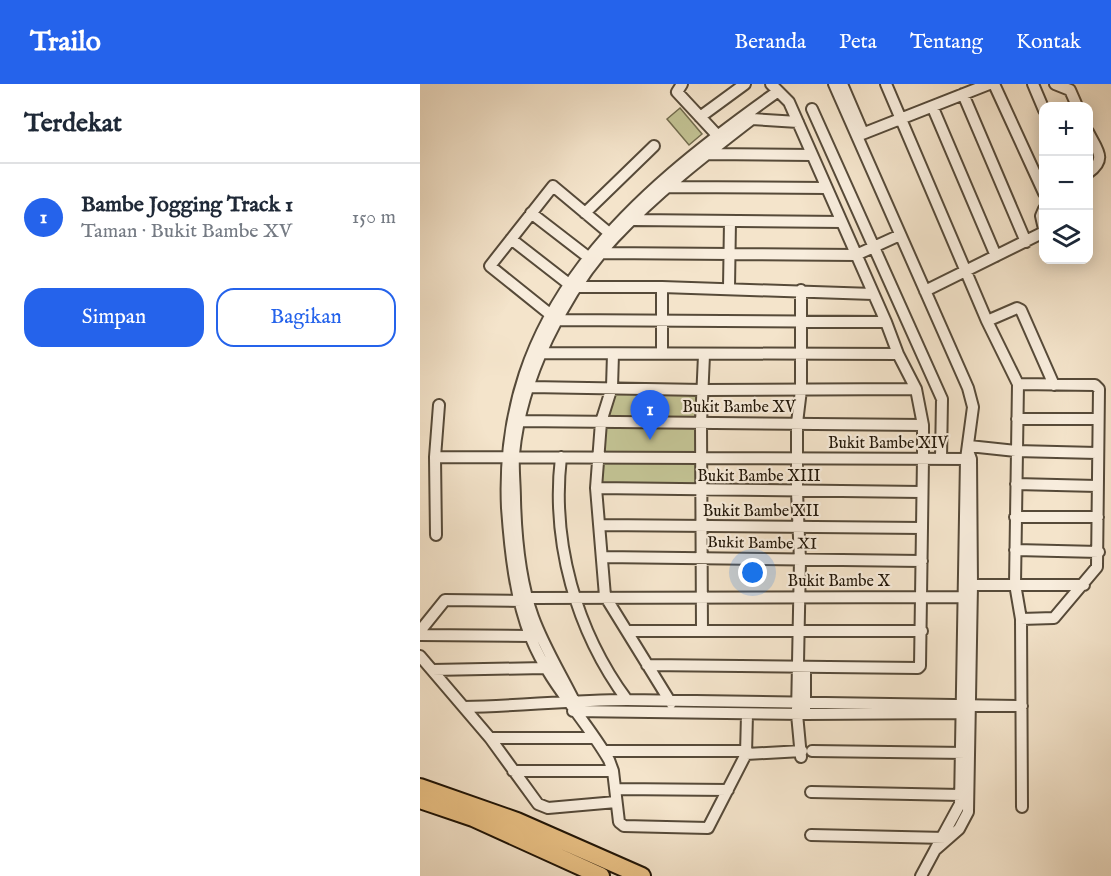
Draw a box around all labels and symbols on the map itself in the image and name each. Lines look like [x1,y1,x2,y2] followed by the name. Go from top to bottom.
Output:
[630,390,670,440] pin: 1
[682,398,796,418] street label: Bukit Bambe XV
[828,434,949,454] street label: Bukit Bambe XIV
[697,467,821,487] street label: Bukit Bambe XIII
[703,502,819,522] street label: Bukit Bambe XII
[707,533,817,555] street label: Bukit Bambe XI
[738,558,767,587] your location
[788,572,890,592] street label: Bukit Bambe X

